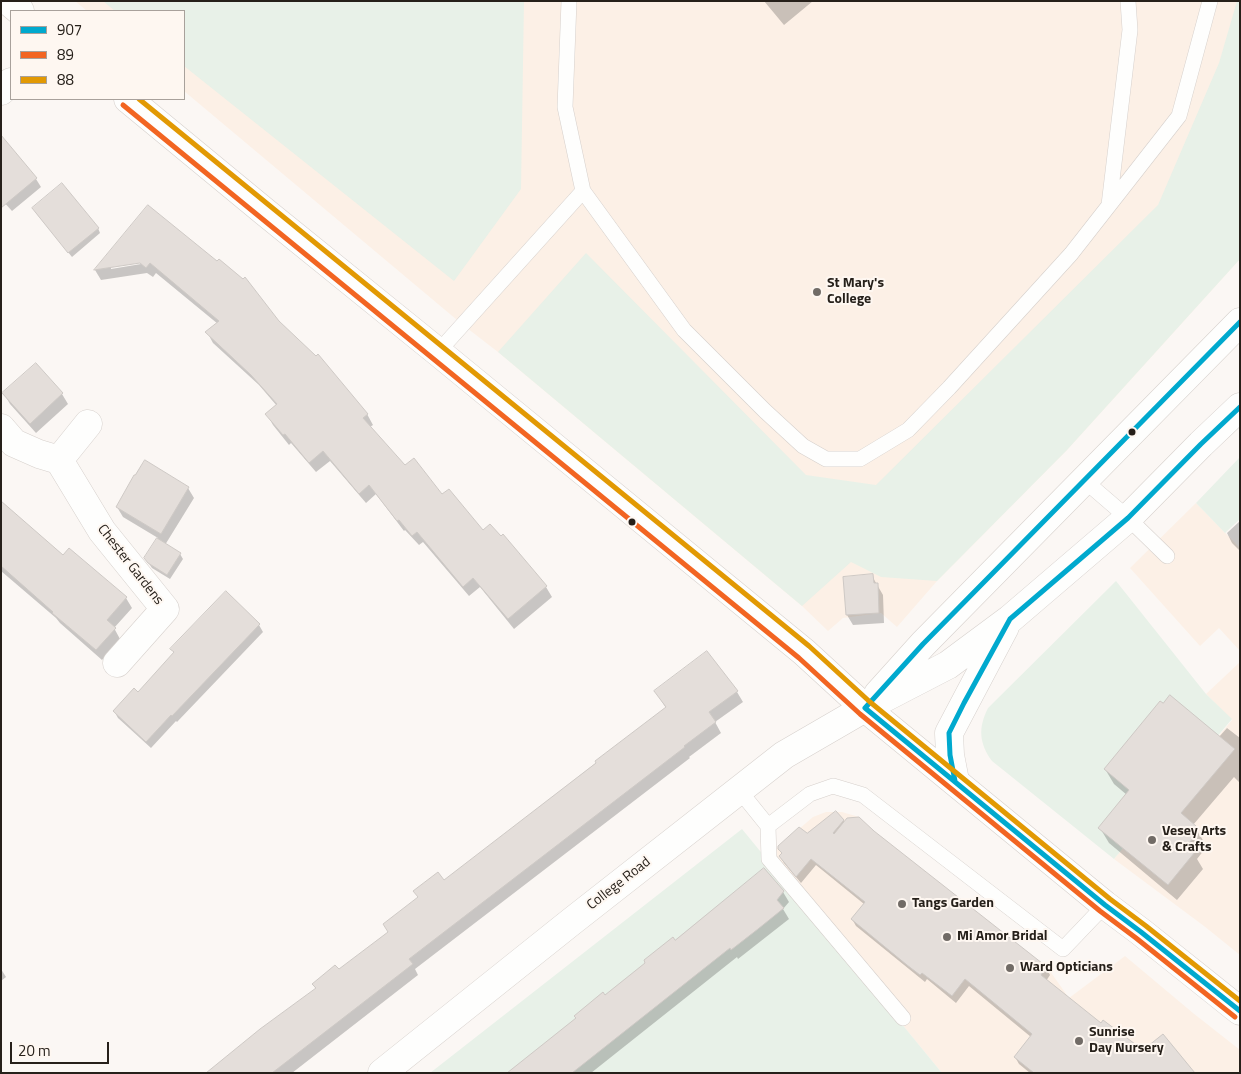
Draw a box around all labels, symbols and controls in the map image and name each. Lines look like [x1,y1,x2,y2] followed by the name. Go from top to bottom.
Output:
[10,10,185,100] legend
[57,18,82,41] text: 907
[57,43,74,66] text: 89
[57,68,74,91] text: 88
[827,276,884,308] place label: St Mary's College
[811,286,823,298] marker: St Mary's College
[1127,427,1137,437] unlabelled marker
[627,517,637,527] unlabelled marker
[93,521,167,609] street label: Chester Gardens
[1162,824,1226,856] place label: Vesey Arts & Crafts
[1146,834,1158,846] marker: Vesey Arts & Crafts
[584,854,654,914] street label: College Road
[912,896,994,912] place label: Tangs Garden
[896,898,908,910] marker: Tangs Garden
[957,929,1048,945] place label: Mi Amor Bridal
[941,931,953,943] marker: Mi Amor Bridal
[1020,960,1113,976] place label: Ward Opticians
[1004,962,1016,974] marker: Ward Opticians
[1089,1025,1164,1058] place label: Sunrise Day Nursery
[12,1032,111,1064] scale bar
[1073,1035,1085,1047] marker: Sunrise Day Nursery
[18,1039,51,1062] text: 20 m

